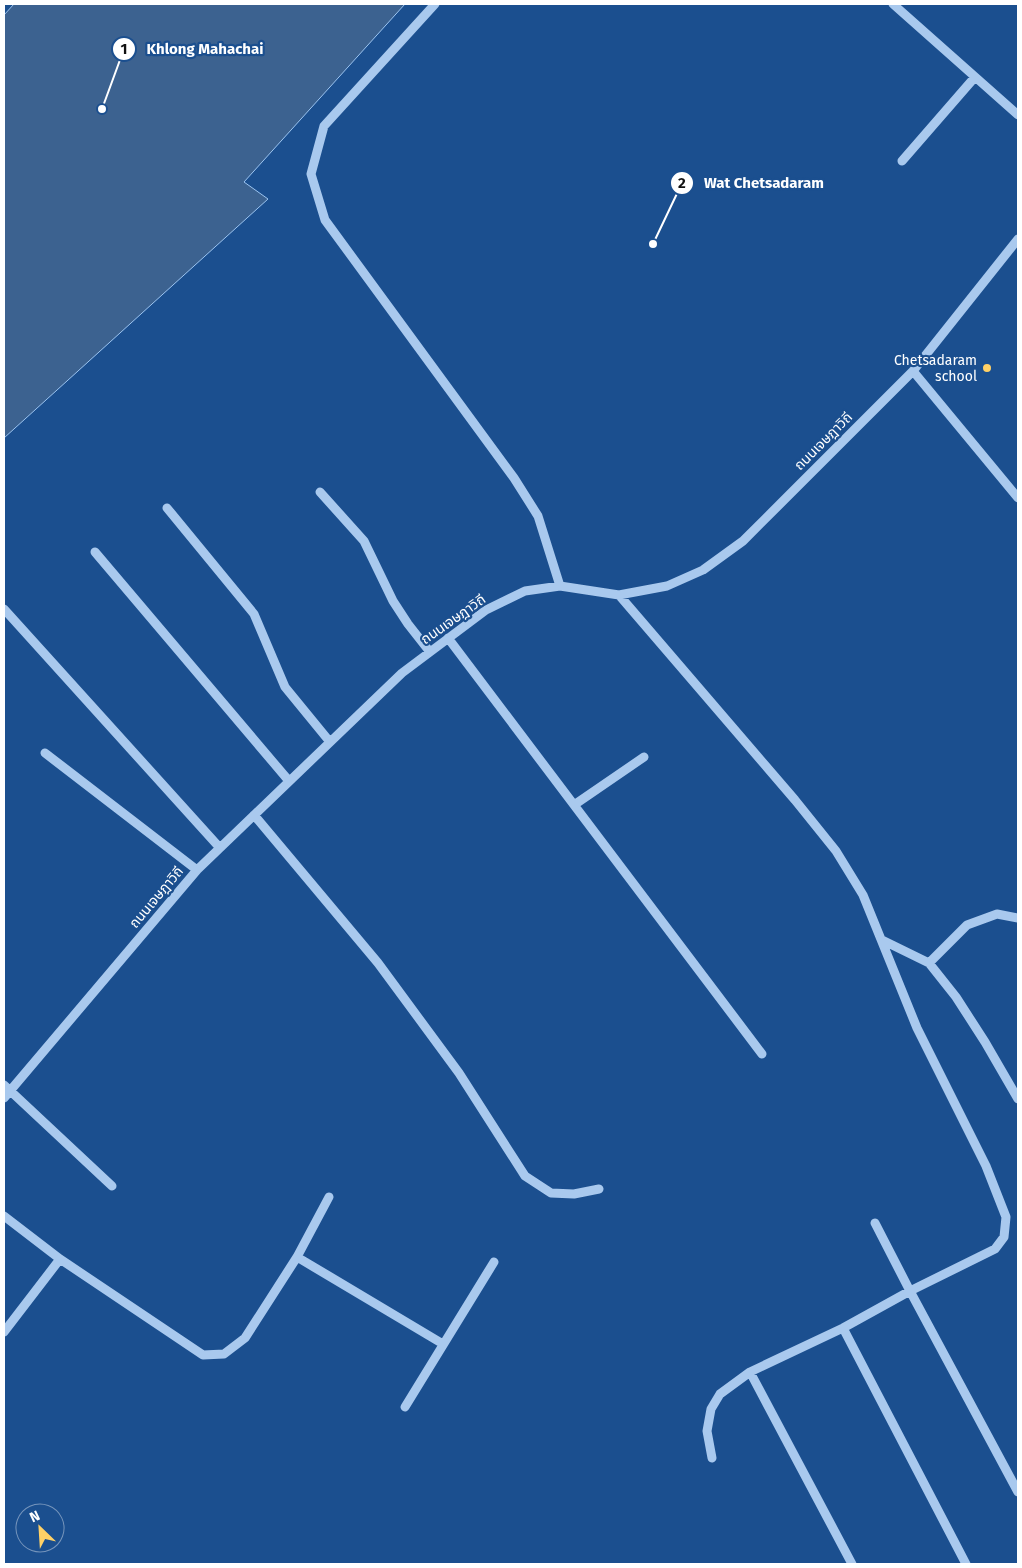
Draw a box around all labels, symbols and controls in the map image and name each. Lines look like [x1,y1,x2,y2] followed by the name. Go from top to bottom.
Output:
[111,34,273,64] callout: Khlong Mahachai
[121,40,127,58] text: 1
[147,40,263,58] text: Khlong Mahachai
[669,168,834,198] callout: Wat Chetsadaram
[678,174,686,192] text: 2
[704,174,824,192] text: Wat Chetsadaram
[894,352,977,385] place label: Chetsadaram school
[981,362,993,374] marker: Chetsadaram school
[791,409,856,474] street label: ถนนเจษฎาวิถี
[418,591,489,648] street label: ถนนเจษฎาวิถี
[126,863,187,932] street label: ถนนเจษฎาวิถี
[15,1503,65,1553] north arrow
[27,1507,43,1526] text: N

